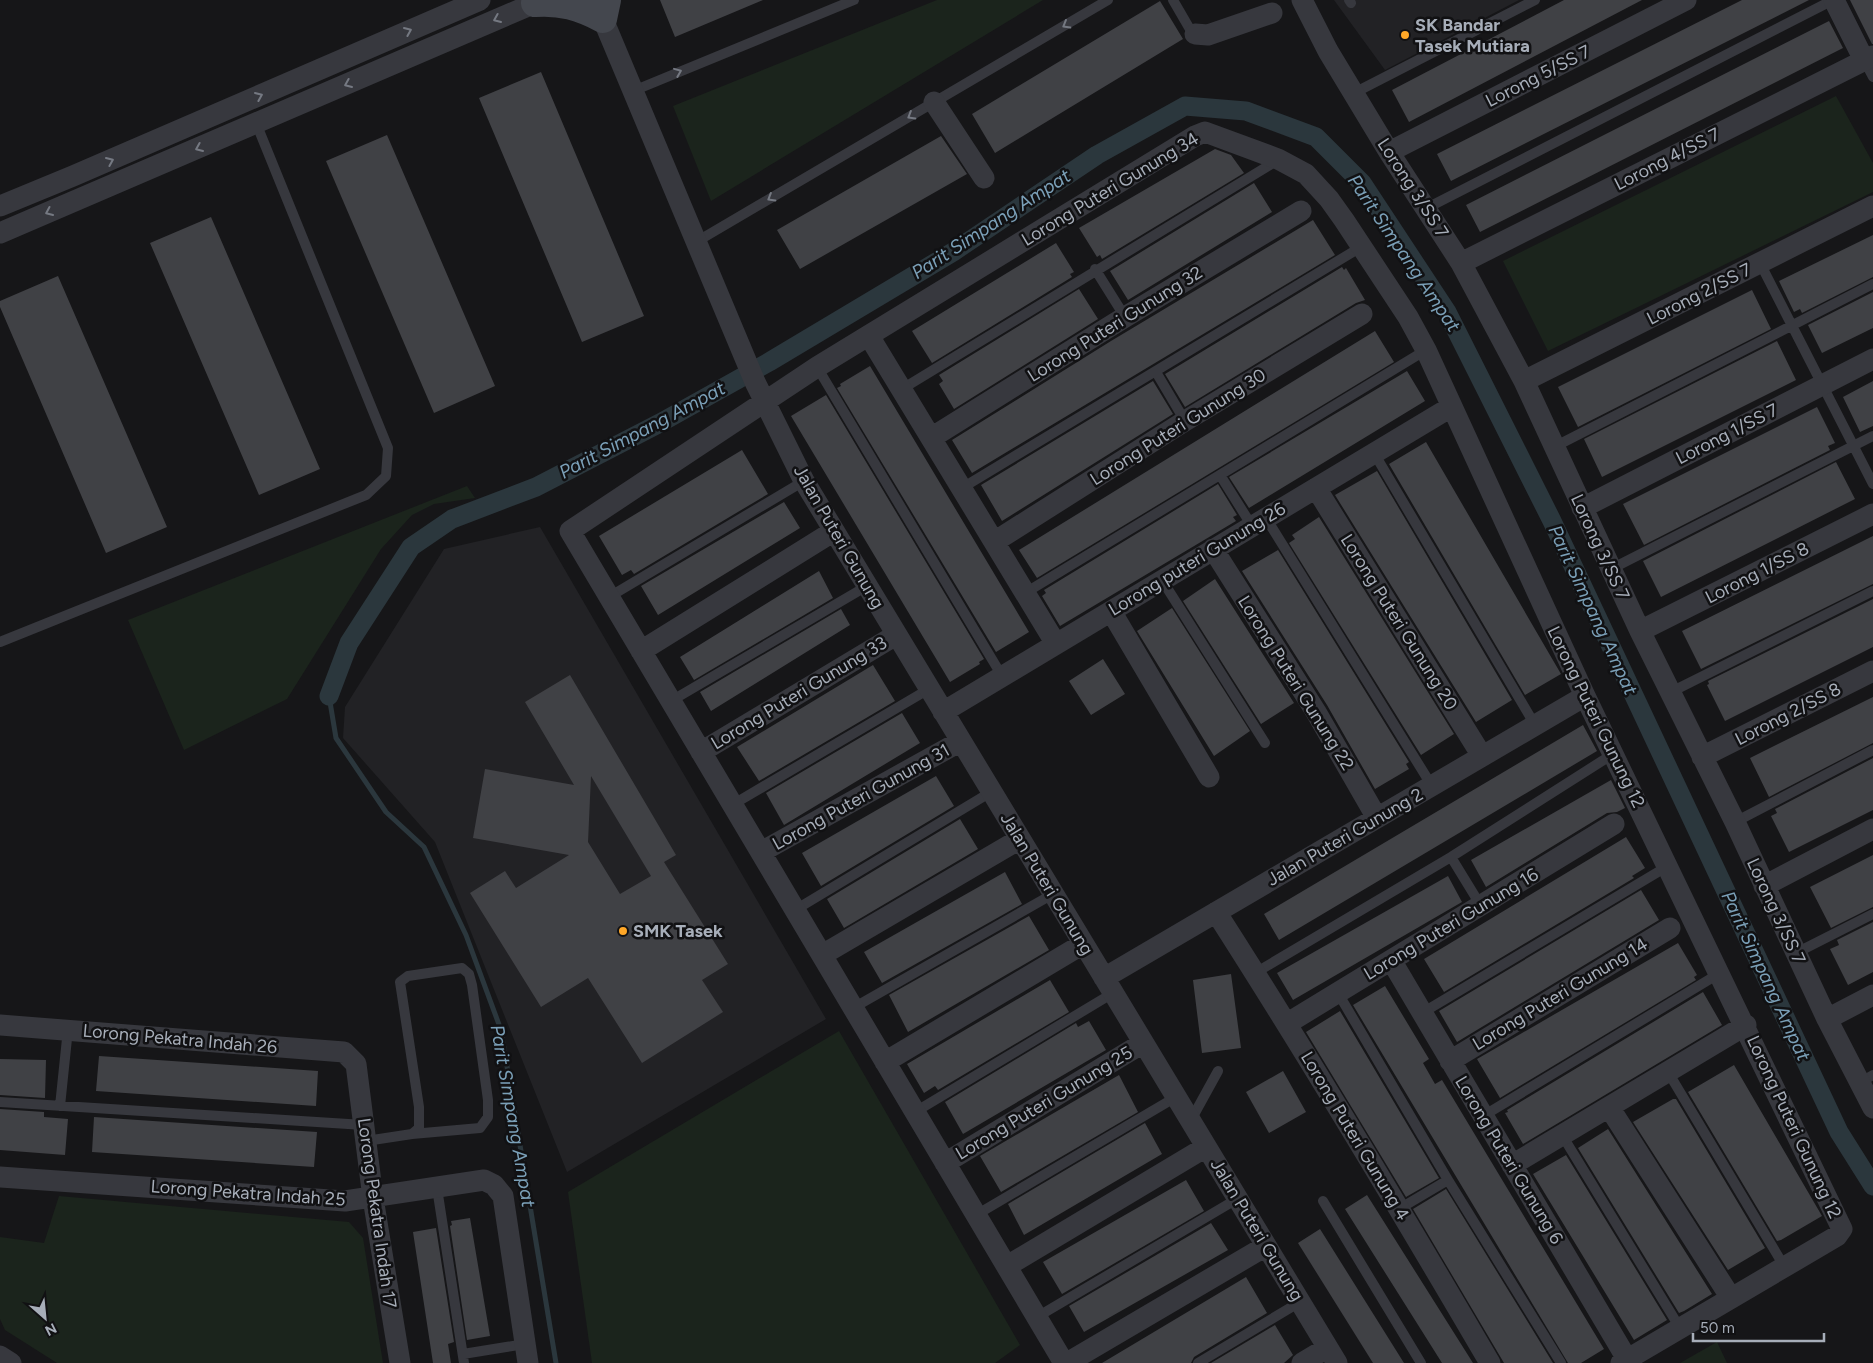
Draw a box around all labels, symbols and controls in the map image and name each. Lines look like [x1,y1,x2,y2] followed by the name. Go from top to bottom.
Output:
[493,13,502,24] one-way arrow
[1415,14,1530,57] place label: SK Bandar Tasek Mutiara
[1062,18,1071,28] one-way arrow
[403,27,412,38] one-way arrow
[1399,29,1411,41] marker: SK Bandar Tasek Mutiara
[1482,40,1594,112] street label: Lorong 5/SS 7
[673,68,682,79] one-way arrow
[344,77,353,88] one-way arrow
[254,92,263,102] one-way arrow
[907,109,916,119] one-way arrow
[1610,123,1724,195] street label: Lorong 4/SS 7
[1017,127,1203,251] street label: Lorong Puteri Gunung 34
[1373,134,1454,242] street label: Lorong 3/SS 7
[195,142,203,152] one-way arrow
[105,156,114,167] one-way arrow
[907,164,1075,284] water label: Parit Simpang Ampat
[1343,170,1466,337] water label: Parit Simpang Ampat
[767,192,776,202] one-way arrow
[45,206,54,217] one-way arrow
[1643,258,1755,330] street label: Lorong 2/SS 7
[1024,261,1206,387] street label: Lorong Puteri Gunung 32
[1086,364,1270,490] street label: Lorong Puteri Gunung 30
[555,376,730,484] water label: Parit Simpang Ampat
[1672,399,1782,469] street label: Lorong 1/SS 7
[789,461,889,613] street label: Jalan Puteri Gunung
[1566,491,1634,604] street label: Lorong 3/SS 7
[1105,497,1289,621] street label: Lorong puteri Gunung 26
[1544,521,1643,699] water label: Parit Simpang Ampat
[1336,530,1462,714] street label: Lorong Puteri Gunung 20
[1701,537,1813,609] street label: Lorong 1/SS 8
[1233,591,1359,775] street label: Lorong Puteri Gunung 22
[1542,623,1650,811] street label: Lorong Puteri Gunung 12
[707,632,891,754] street label: Lorong Puteri Gunung 33
[1731,678,1845,750] street label: Lorong 2/SS 8
[769,739,953,855] street label: Lorong Puteri Gunung 31
[1263,783,1427,891] street label: Jalan Puteri Gunung 2
[996,809,1098,959] street label: Jalan Puteri Gunung
[1742,855,1810,968] street label: Lorong 3/SS 7
[1360,863,1542,985] street label: Lorong Puteri Gunung 16
[1717,887,1816,1065] water label: Parit Simpang Ampat
[633,920,723,942] place label: SMK Tasek
[617,925,629,937] marker: SMK Tasek
[1468,933,1652,1055] street label: Lorong Puteri Gunung 14
[82,1020,278,1058] street label: Lorong Pekatra Indah 26
[486,1023,540,1210] water label: Parit Simpang Ampat
[1742,1032,1846,1222] street label: Lorong Puteri Gunung 12
[952,1041,1136,1165] street label: Lorong Puteri Gunung 25
[1296,1048,1414,1224] street label: Lorong Puteri Gunung 4
[1450,1072,1568,1248] street label: Lorong Puteri Gunung 6
[353,1116,401,1310] street label: Lorong Pekatra Indah 17
[1206,1155,1308,1305] street label: Jalan Puteri Gunung
[150,1175,346,1211] street label: Lorong Pekatra Indah 25
[20,1293,70,1343] north arrow
[1693,1310,1824,1342] scale bar
[42,1319,59,1339] text: N
[1700,1319,1735,1337] text: 50 m

